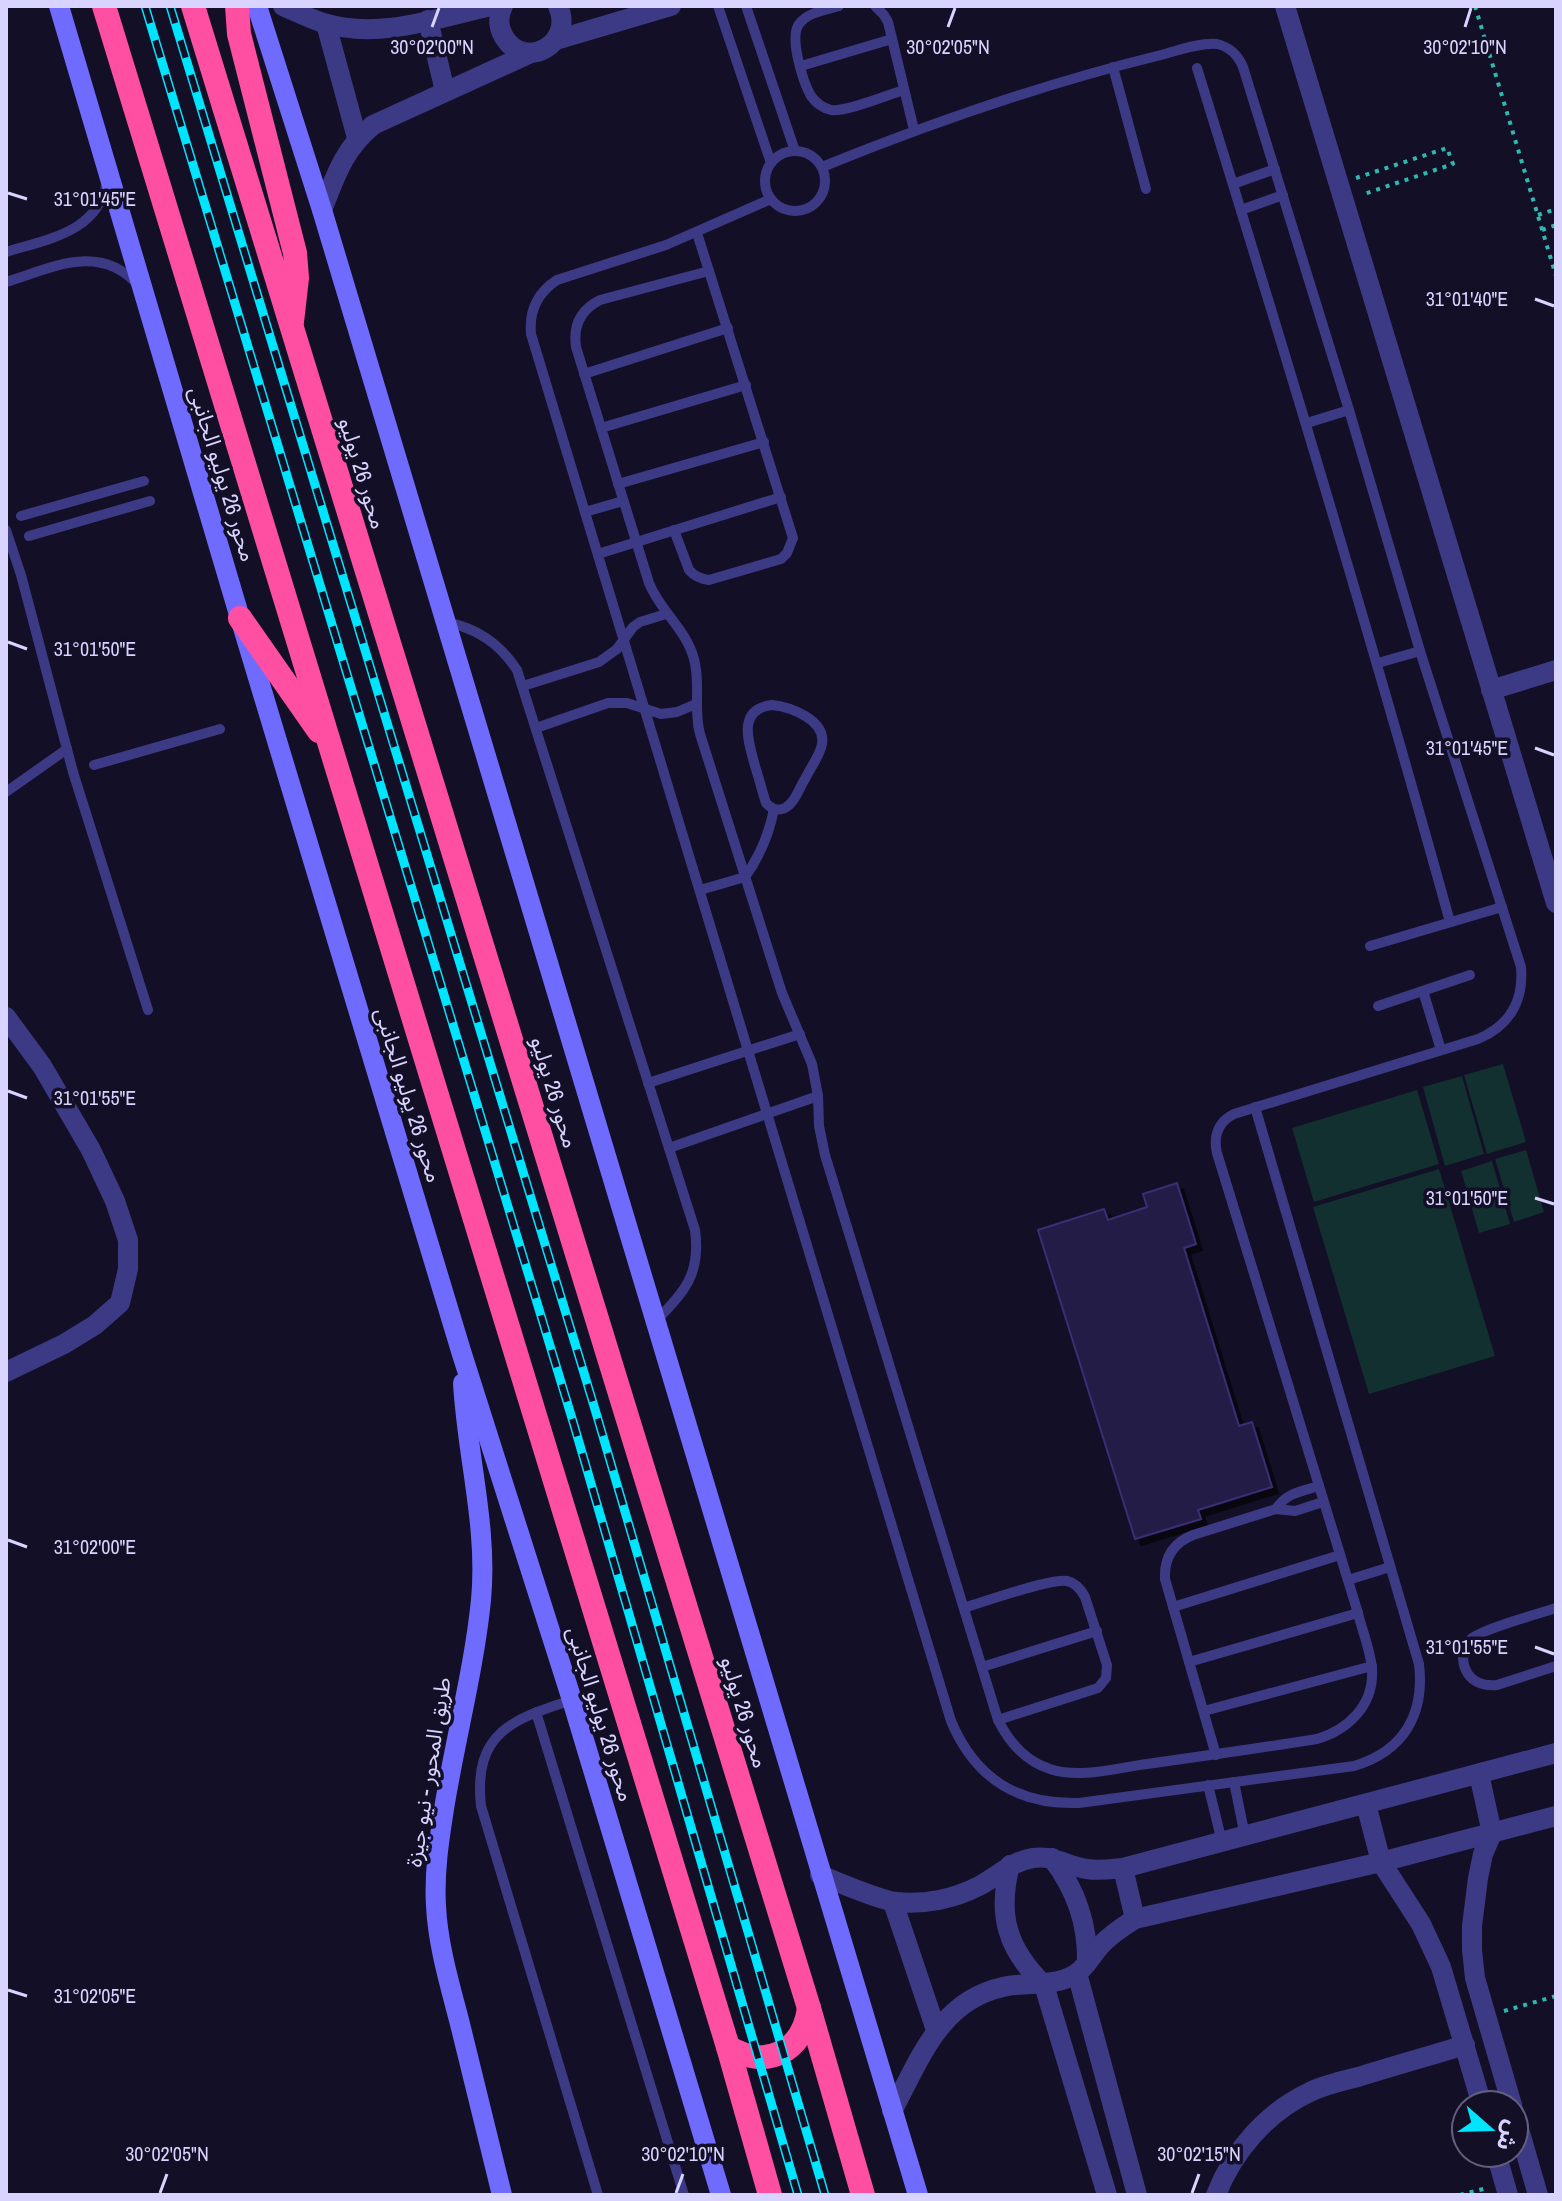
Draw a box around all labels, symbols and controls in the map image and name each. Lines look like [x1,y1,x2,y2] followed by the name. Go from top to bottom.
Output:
[390,33,474,60] text: 30°02'00"N
[906,33,990,60] text: 30°02'05"N
[1423,33,1507,60] text: 30°02'10"N
[54,185,136,212] text: 31°01'45"E
[1426,285,1508,312] text: 31°01'40"E
[182,383,264,565] street label: محور 26 يوليو الجانبى
[332,413,394,533] street label: محور 26 يوليو
[54,635,136,662] text: 31°01'50"E
[1426,734,1508,761] text: 31°01'45"E
[368,1004,450,1186] street label: محور 26 يوليو الجانبى
[524,1032,586,1152] street label: محور 26 يوليو
[54,1084,136,1111] text: 31°01'55"E
[1426,1184,1508,1211] text: 31°01'50"E
[54,1533,136,1560] text: 31°02'00"E
[560,1623,642,1805] street label: محور 26 يوليو الجانبى
[1426,1633,1508,1660] text: 31°01'55"E
[714,1652,776,1772] street label: محور 26 يوليو
[398,1675,458,1869] street label: طريق المحور - نيو جيزة
[54,1982,136,2009] text: 31°02'05"E
[1450,2089,1530,2169] north arrow
[1490,2117,1528,2155] text: ش
[125,2140,209,2167] text: 30°02'05"N
[641,2140,725,2167] text: 30°02'10"N
[1157,2140,1241,2167] text: 30°02'15"N

